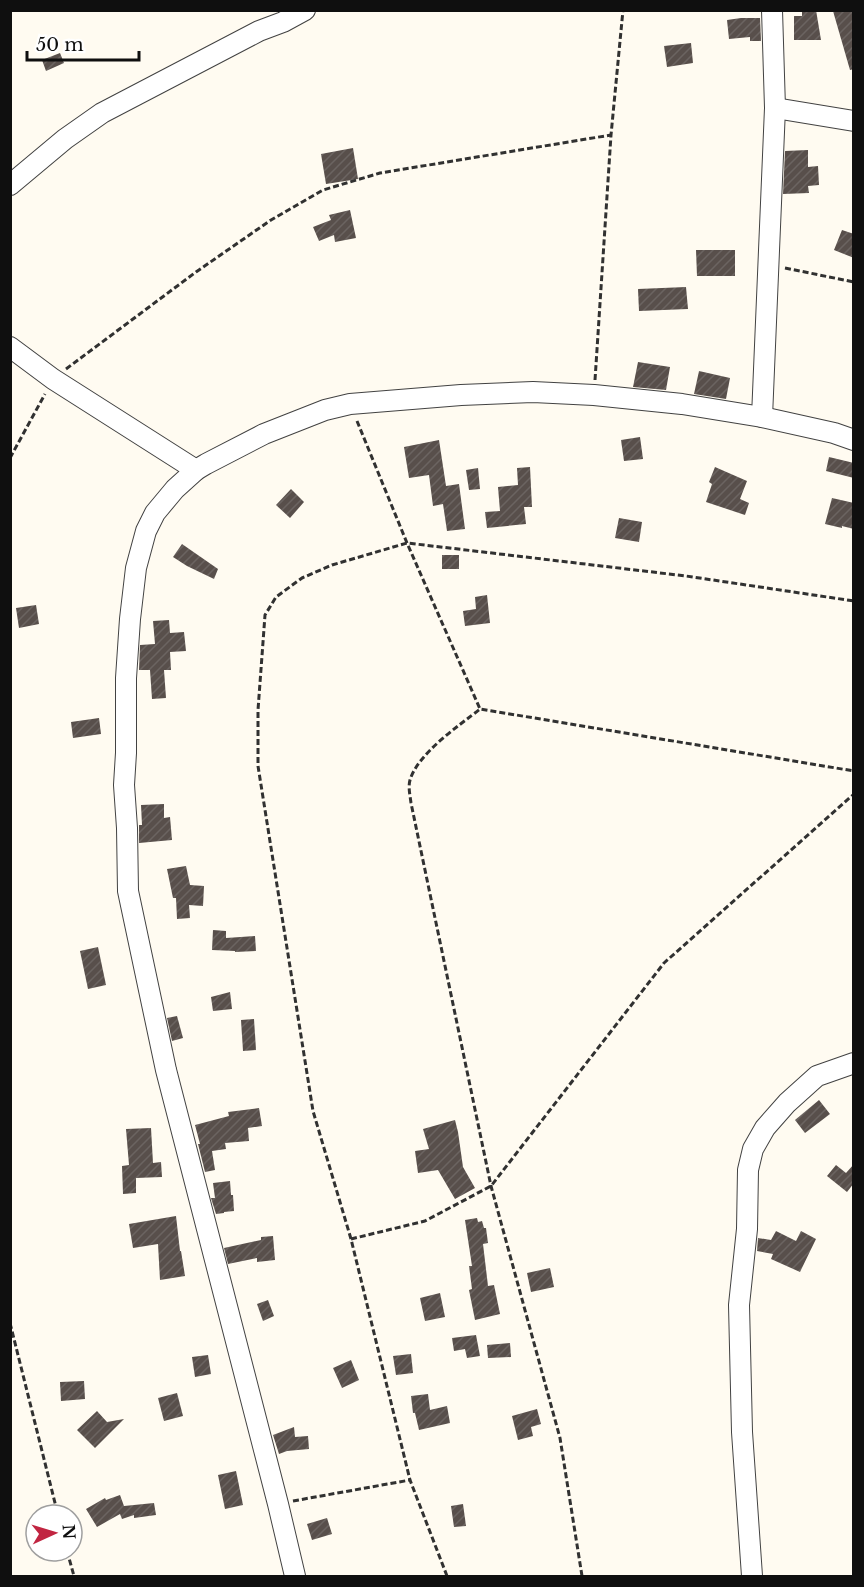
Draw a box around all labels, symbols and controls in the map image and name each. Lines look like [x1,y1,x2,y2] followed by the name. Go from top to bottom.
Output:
[27,24,140,62] scale bar
[36,34,84,56] text: 50 m
[24,1503,84,1563] north arrow
[58,1524,79,1540] text: N

